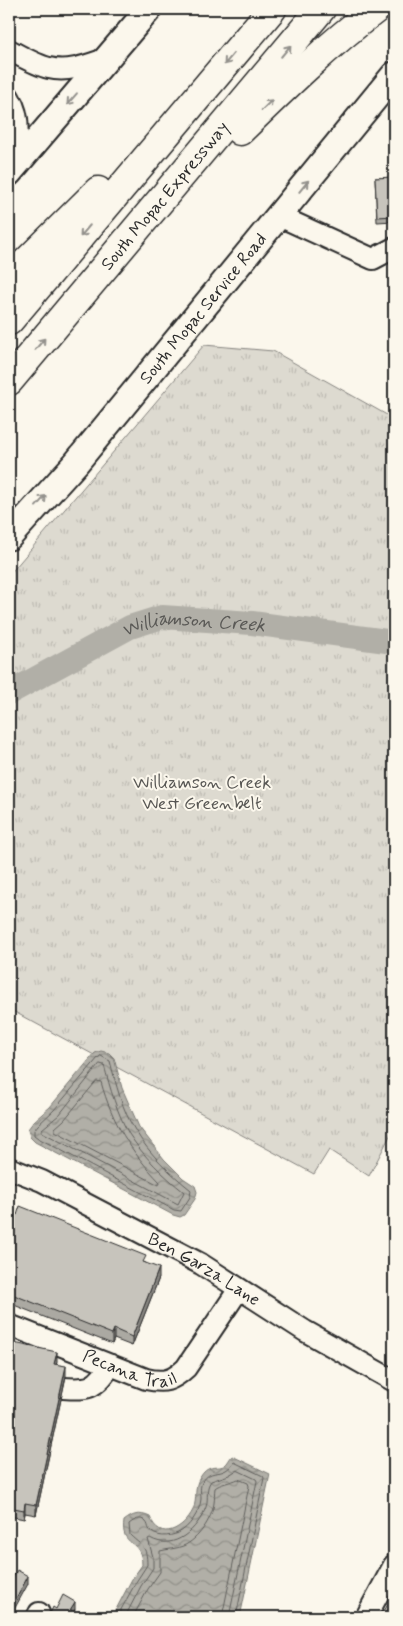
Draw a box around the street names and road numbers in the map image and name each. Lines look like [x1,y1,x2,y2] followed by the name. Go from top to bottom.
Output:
[96,117,235,276] street label: South Mopac Expressway
[134,228,273,390] street label: South Mopac Service Road
[143,1227,265,1312] street label: Ben Garza Lane
[79,1344,181,1394] street label: Pecana Trail

